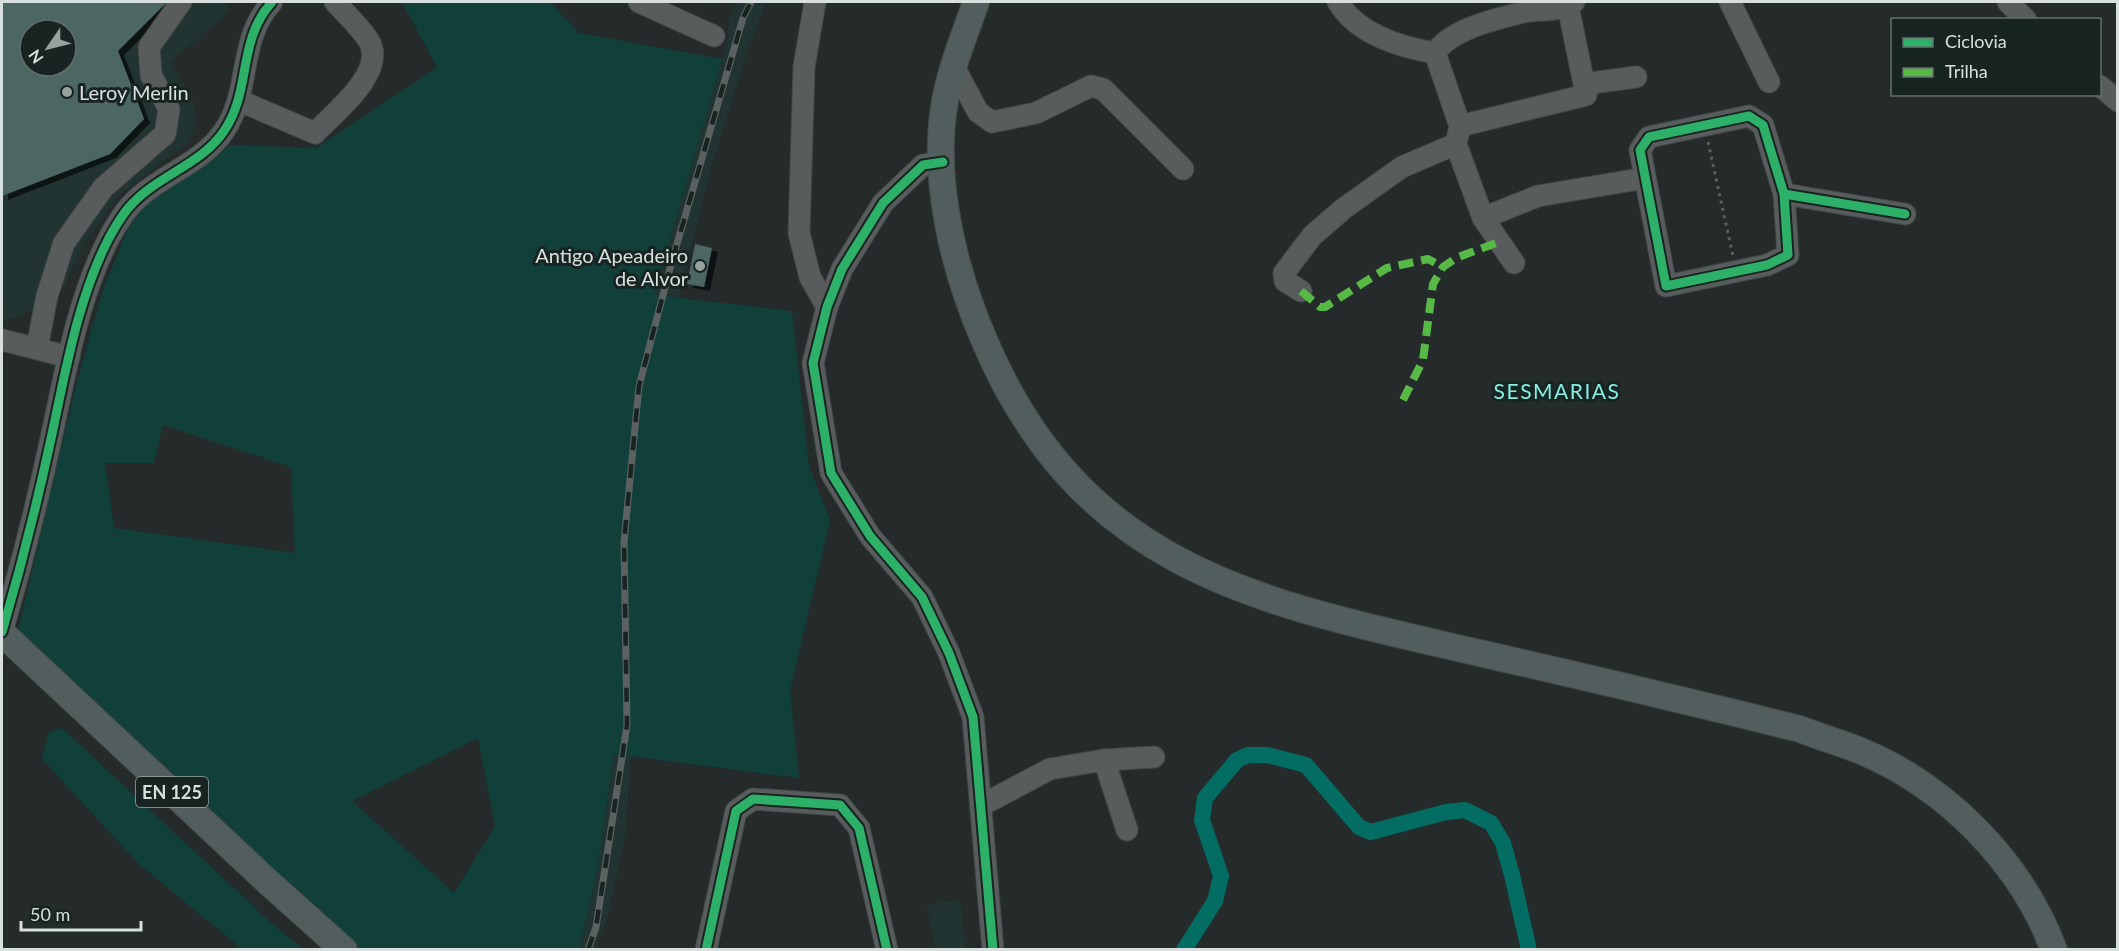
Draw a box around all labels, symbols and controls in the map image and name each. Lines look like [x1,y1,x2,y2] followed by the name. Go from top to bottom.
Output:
[18,18,78,78] north arrow
[1891,18,2101,96] legend
[1945,30,2007,52] text: Ciclovia
[24,46,47,67] text: N
[1945,60,1988,82] text: Trilha
[79,80,189,104] place label: Leroy Merlin
[60,85,74,99] marker: Leroy Merlin
[535,243,689,290] place label: Antigo Apeadeiro de Alvor
[693,259,707,273] marker: Antigo Apeadeiro de Alvor
[1494,378,1620,403] district label: SESMARIAS
[136,777,208,807] road number: EN 125
[21,894,141,932] scale bar
[30,903,70,925] text: 50 m

